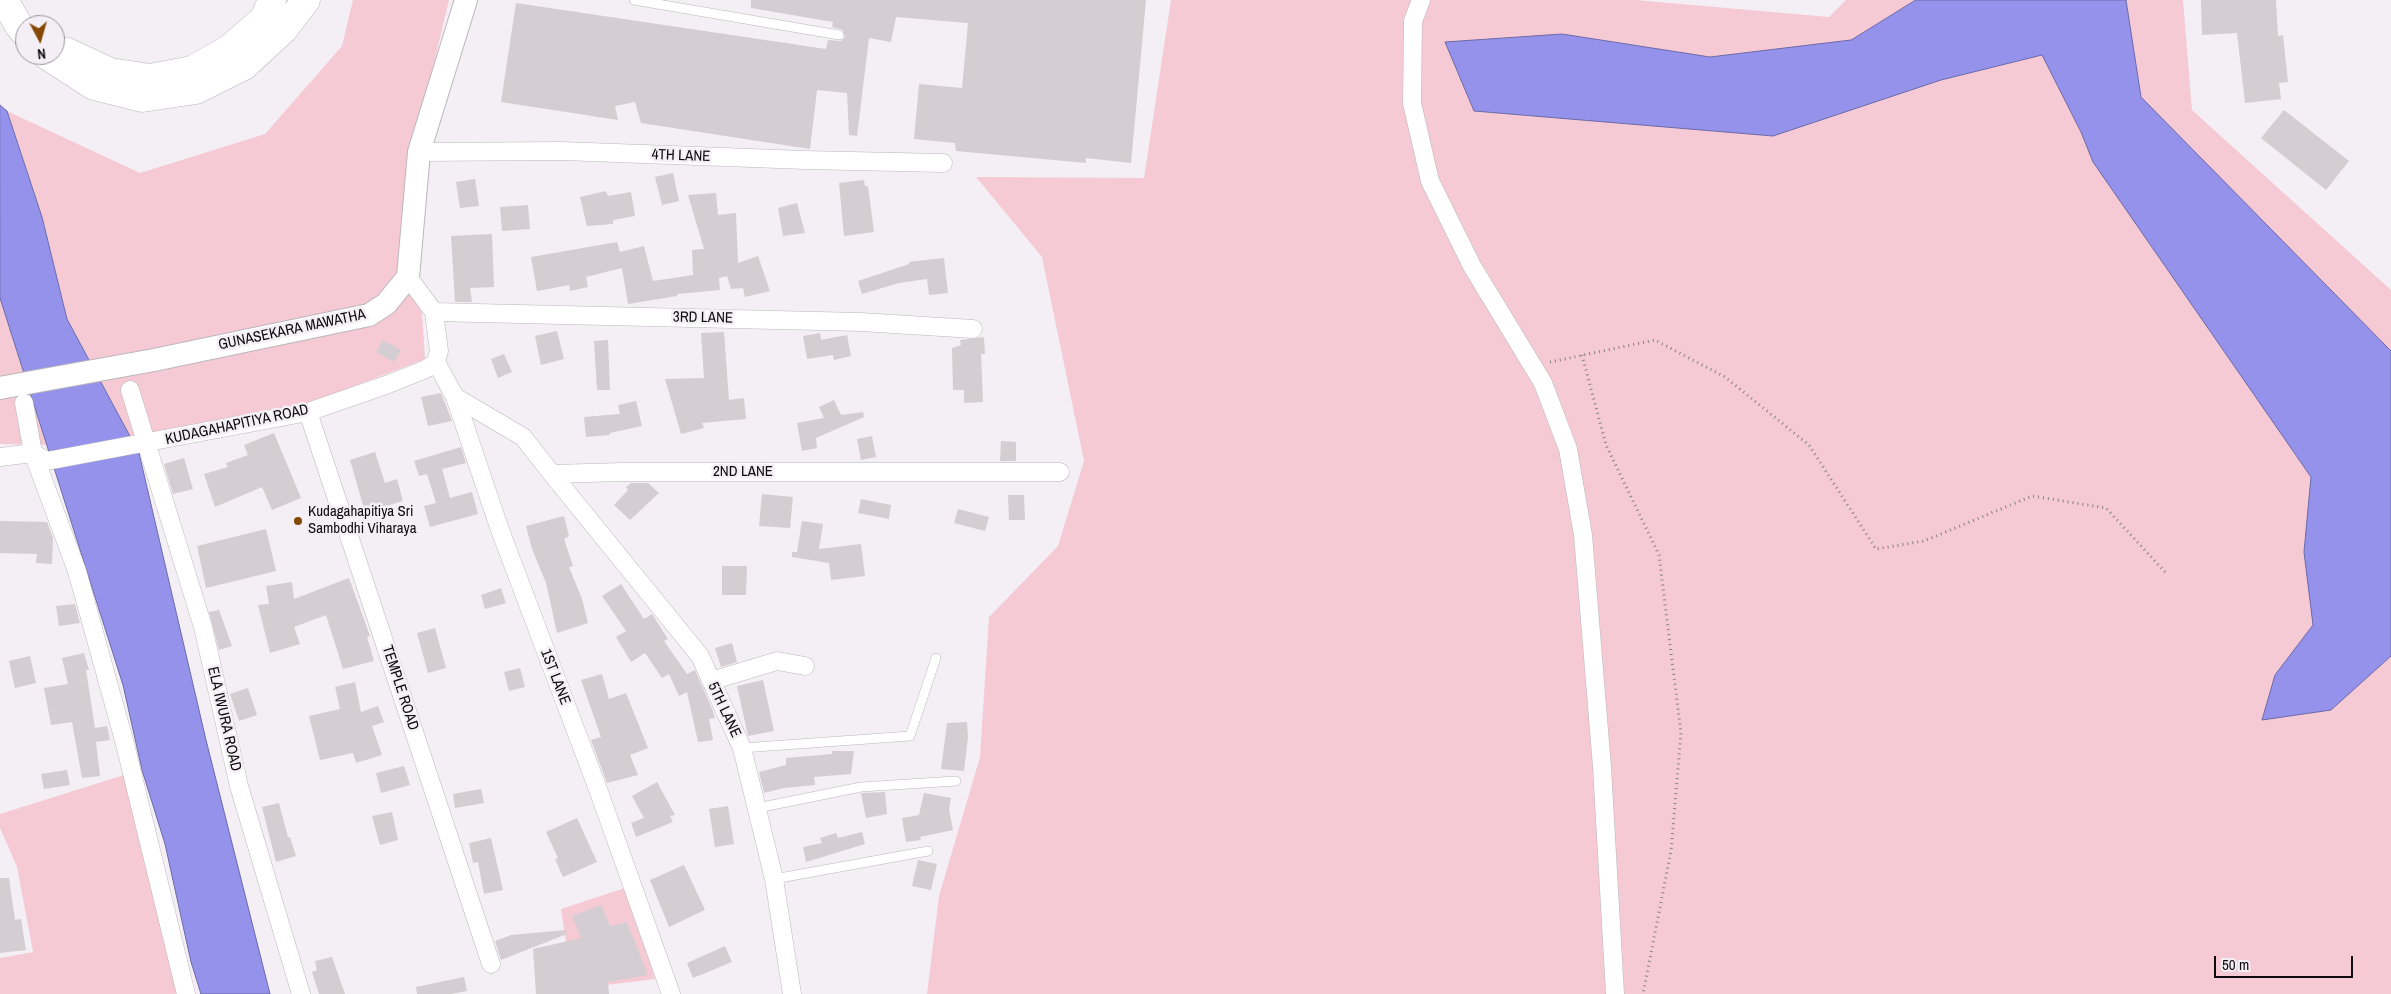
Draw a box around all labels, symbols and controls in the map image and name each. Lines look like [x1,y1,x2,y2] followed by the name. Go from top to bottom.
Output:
[15,15,65,65] north arrow
[36,45,47,63] text: N
[651,146,711,166] street label: 4TH LANE
[217,306,367,354] street label: GUNASEKARA MAWATHA
[673,308,733,328] street label: 3RD LANE
[164,401,310,449] street label: KUDAGAHAPITIYA ROAD
[713,463,773,481] street label: 2ND LANE
[308,503,417,538] place label: Kudagahapitiya Sri Sambodhi Viharaya
[292,515,304,527] marker: Kudagahapitiya Sri Sambodhi Viharaya
[378,643,422,733] street label: TEMPLE ROAD
[536,647,574,707] street label: 1ST LANE
[203,665,245,773] street label: ELA IWURA ROAD
[703,680,745,740] street label: 5TH LANE
[2216,946,2355,978] scale bar
[2222,954,2249,975] text: 50 m

